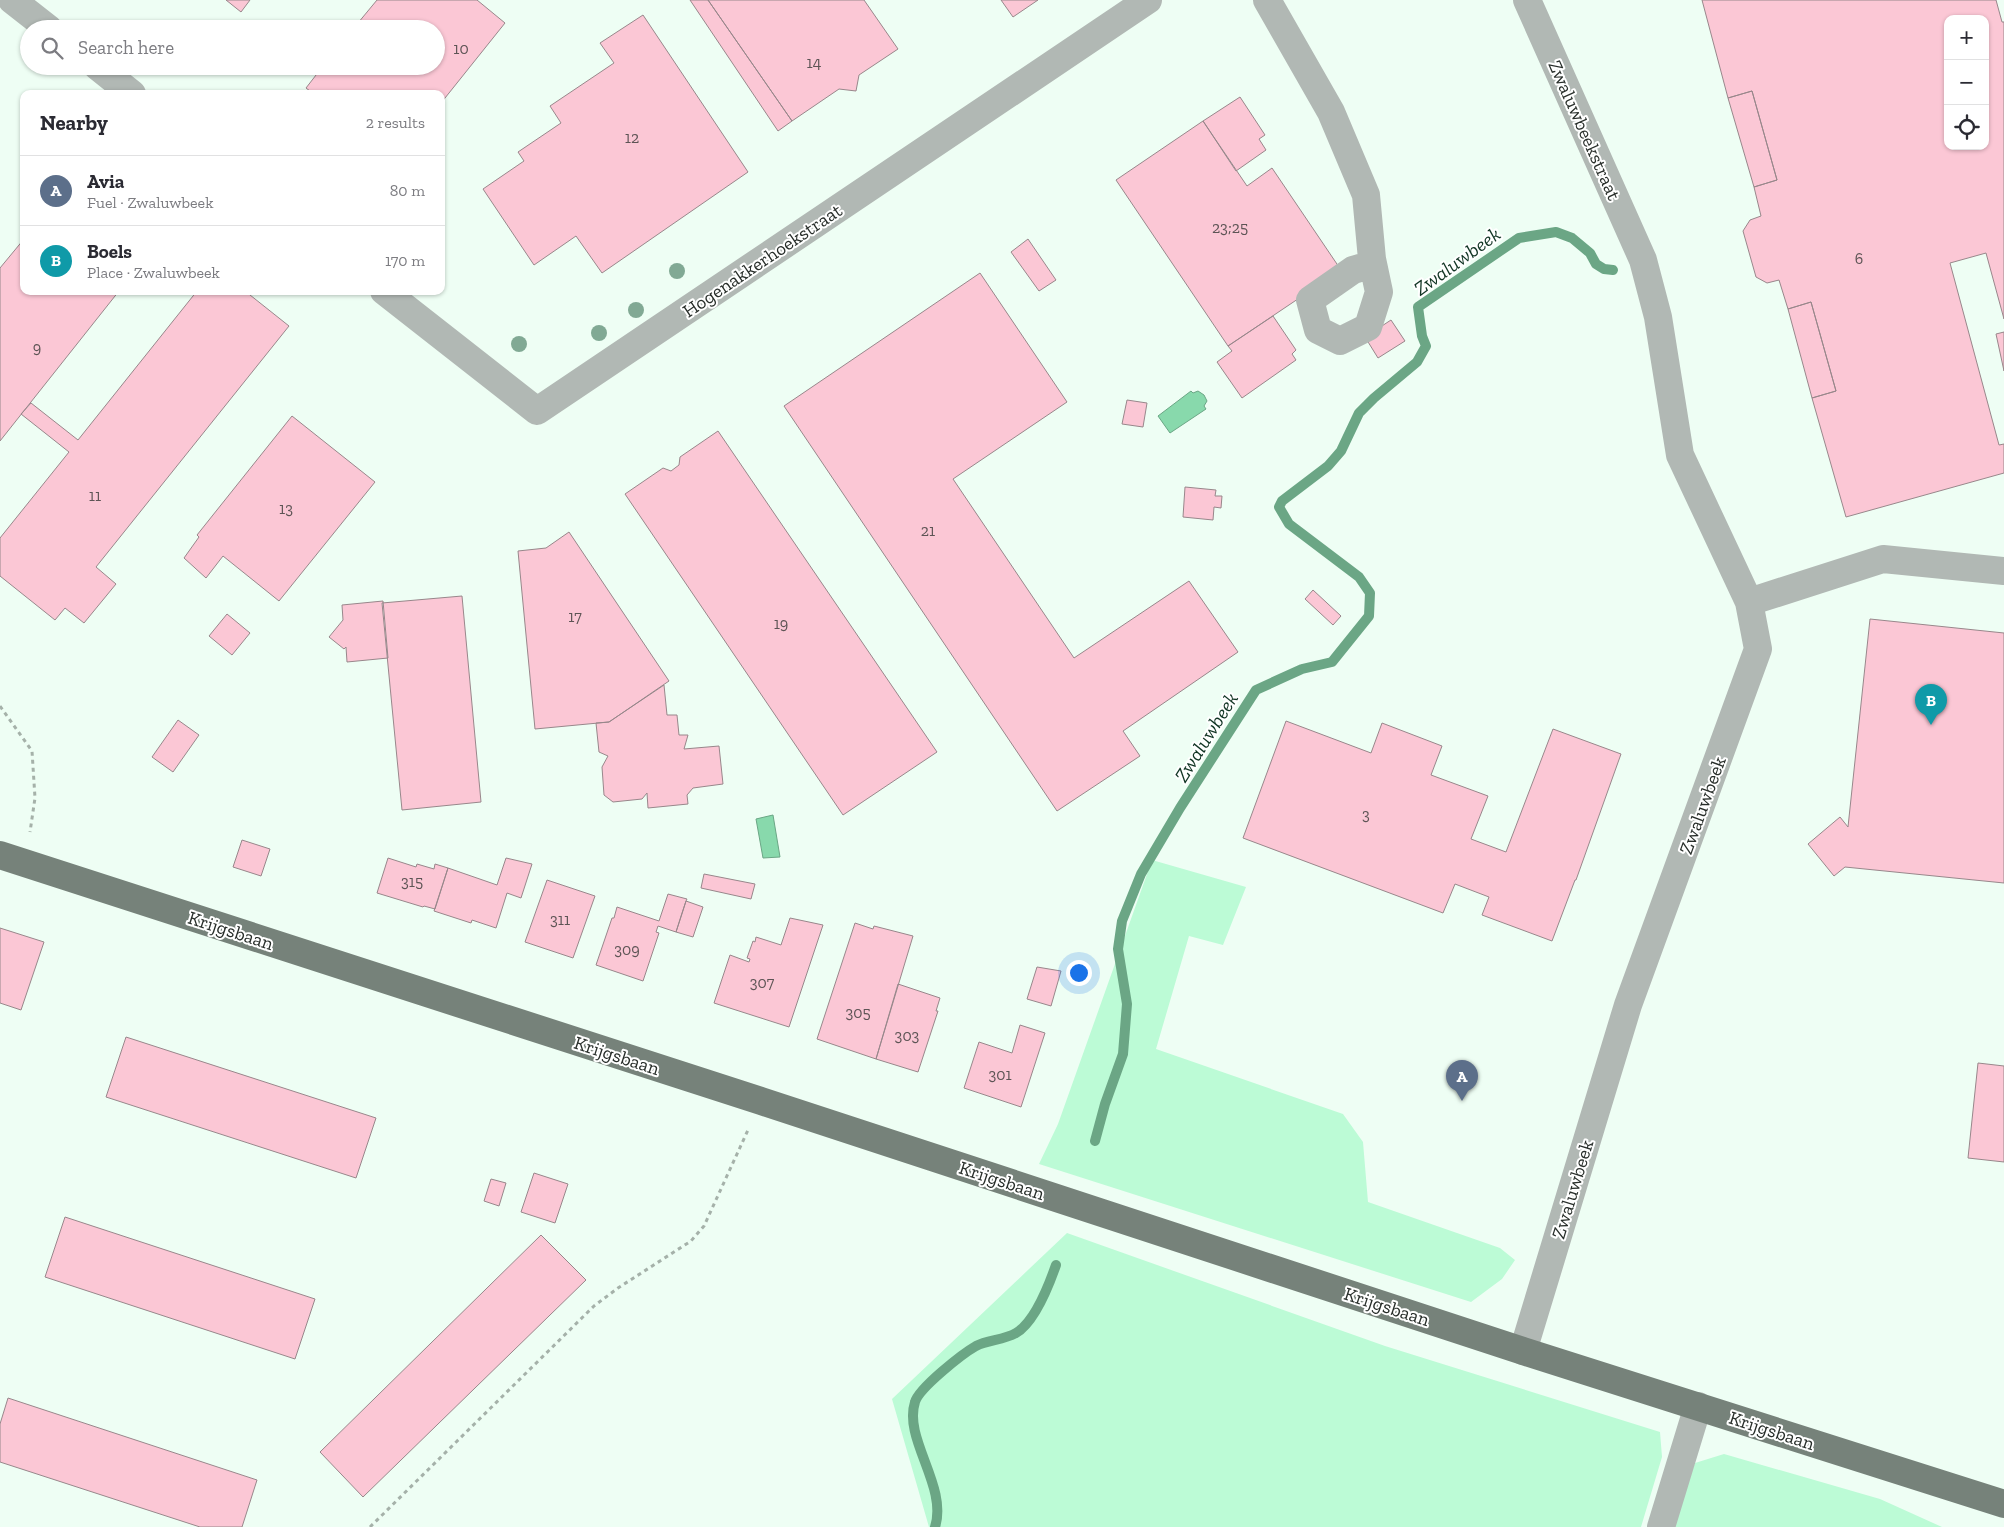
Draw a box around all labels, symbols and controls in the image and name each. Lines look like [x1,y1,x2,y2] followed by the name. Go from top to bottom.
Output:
[1944,15,1989,150] map controls
[1944,15,1989,60] button: +
[20,20,445,75] search box
[38,34,66,62] icon: search
[78,36,174,59] text: Search here
[453,39,469,58] house number: 10
[807,53,822,72] house number: 14
[1543,57,1626,204] street label: Zwaluwbeekstraat
[1944,60,1989,105] button: −
[1944,105,1989,150] button: locate
[40,110,108,135] text: Nearby
[366,113,425,132] text: 2 results
[625,128,639,147] house number: 12
[87,170,124,193] text: Avia
[51,181,62,200] text: A
[390,181,425,200] text: 80 m
[87,193,213,212] text: Fuel · Zwaluwbeek
[678,199,846,322] street label: Hogenakkerhoekstraat
[1212,218,1248,237] house number: 23;25
[1409,222,1505,300] water label: Zwaluwbeek
[87,240,132,263] text: Boels
[1855,249,1863,268] house number: 6
[51,251,61,270] text: B
[385,251,425,270] text: 170 m
[87,263,220,282] text: Place · Zwaluwbeek
[33,338,41,357] house number: 9
[89,486,101,505] house number: 11
[279,499,293,518] house number: 13
[921,521,935,540] house number: 21
[568,607,582,626] house number: 17
[774,614,788,633] house number: 19
[1915,684,1947,725] pin: B
[1169,688,1243,786] water label: Zwaluwbeek
[1674,753,1731,857] street label: Zwaluwbeek
[1362,805,1370,824] house number: 3
[401,872,423,891] house number: 315
[185,906,277,955] street label: Krijgsbaan
[550,910,570,929] house number: 311
[614,940,640,959] house number: 309
[1066,960,1092,986] your location
[750,973,775,992] house number: 307
[845,1003,871,1022] house number: 305
[895,1026,920,1045] house number: 303
[571,1031,663,1080] street label: Krijgsbaan
[1446,1060,1478,1101] pin: A
[988,1065,1012,1084] house number: 301
[1547,1137,1598,1241] street label: Zwaluwbeek
[956,1156,1048,1205] street label: Krijgsbaan
[1341,1282,1433,1331] street label: Krijgsbaan
[1726,1406,1818,1455] street label: Krijgsbaan

